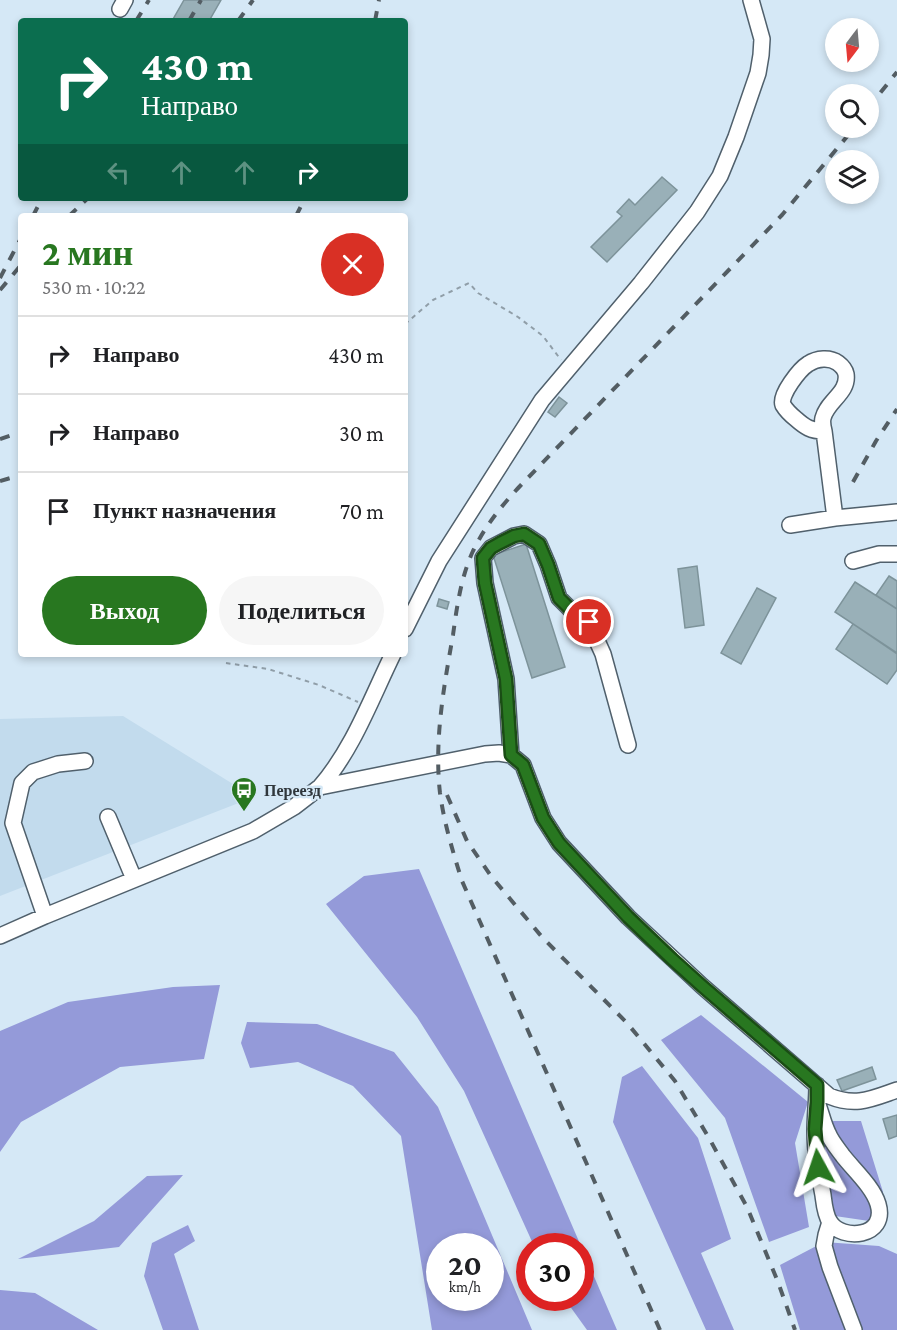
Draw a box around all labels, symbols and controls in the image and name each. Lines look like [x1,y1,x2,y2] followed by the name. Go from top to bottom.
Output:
[825,18,879,72] north arrow
[825,18,879,204] map controls
[42,42,120,120] icon: right
[141,42,253,89] text: 430 m
[825,84,879,138] button: search
[141,91,238,121] text: Направо
[825,150,879,204] button: layers
[102,156,135,189] icon: left
[165,156,198,189] icon: ahead
[228,156,261,189] icon: ahead
[291,156,324,189] icon: right
[42,233,133,273] text: 2 мин
[321,233,384,296] button: close
[42,276,146,298] text: 530 m · 10:22
[42,339,75,372] icon: right
[93,342,179,367] text: Направо
[328,343,384,368] text: 430 m
[42,417,75,450] icon: right
[93,420,179,445] text: Направо
[339,421,384,446] text: 30 m
[42,495,75,528] icon: arrive
[93,498,276,523] text: Пункт назначения
[340,499,384,524] text: 70 m
[42,576,207,645] button: Выход
[219,576,384,645] button: Поделиться
[563,596,614,647] pin
[572,605,605,638] icon: arrive
[229,775,259,813] bus stop icon: Переезд
[264,782,321,800] place label: Переезд
[786,1135,850,1199] position arrow
[516,1233,594,1311] speed limit sign: 30
[448,1248,482,1281] text: 20
[449,1279,481,1295] text: km/h

